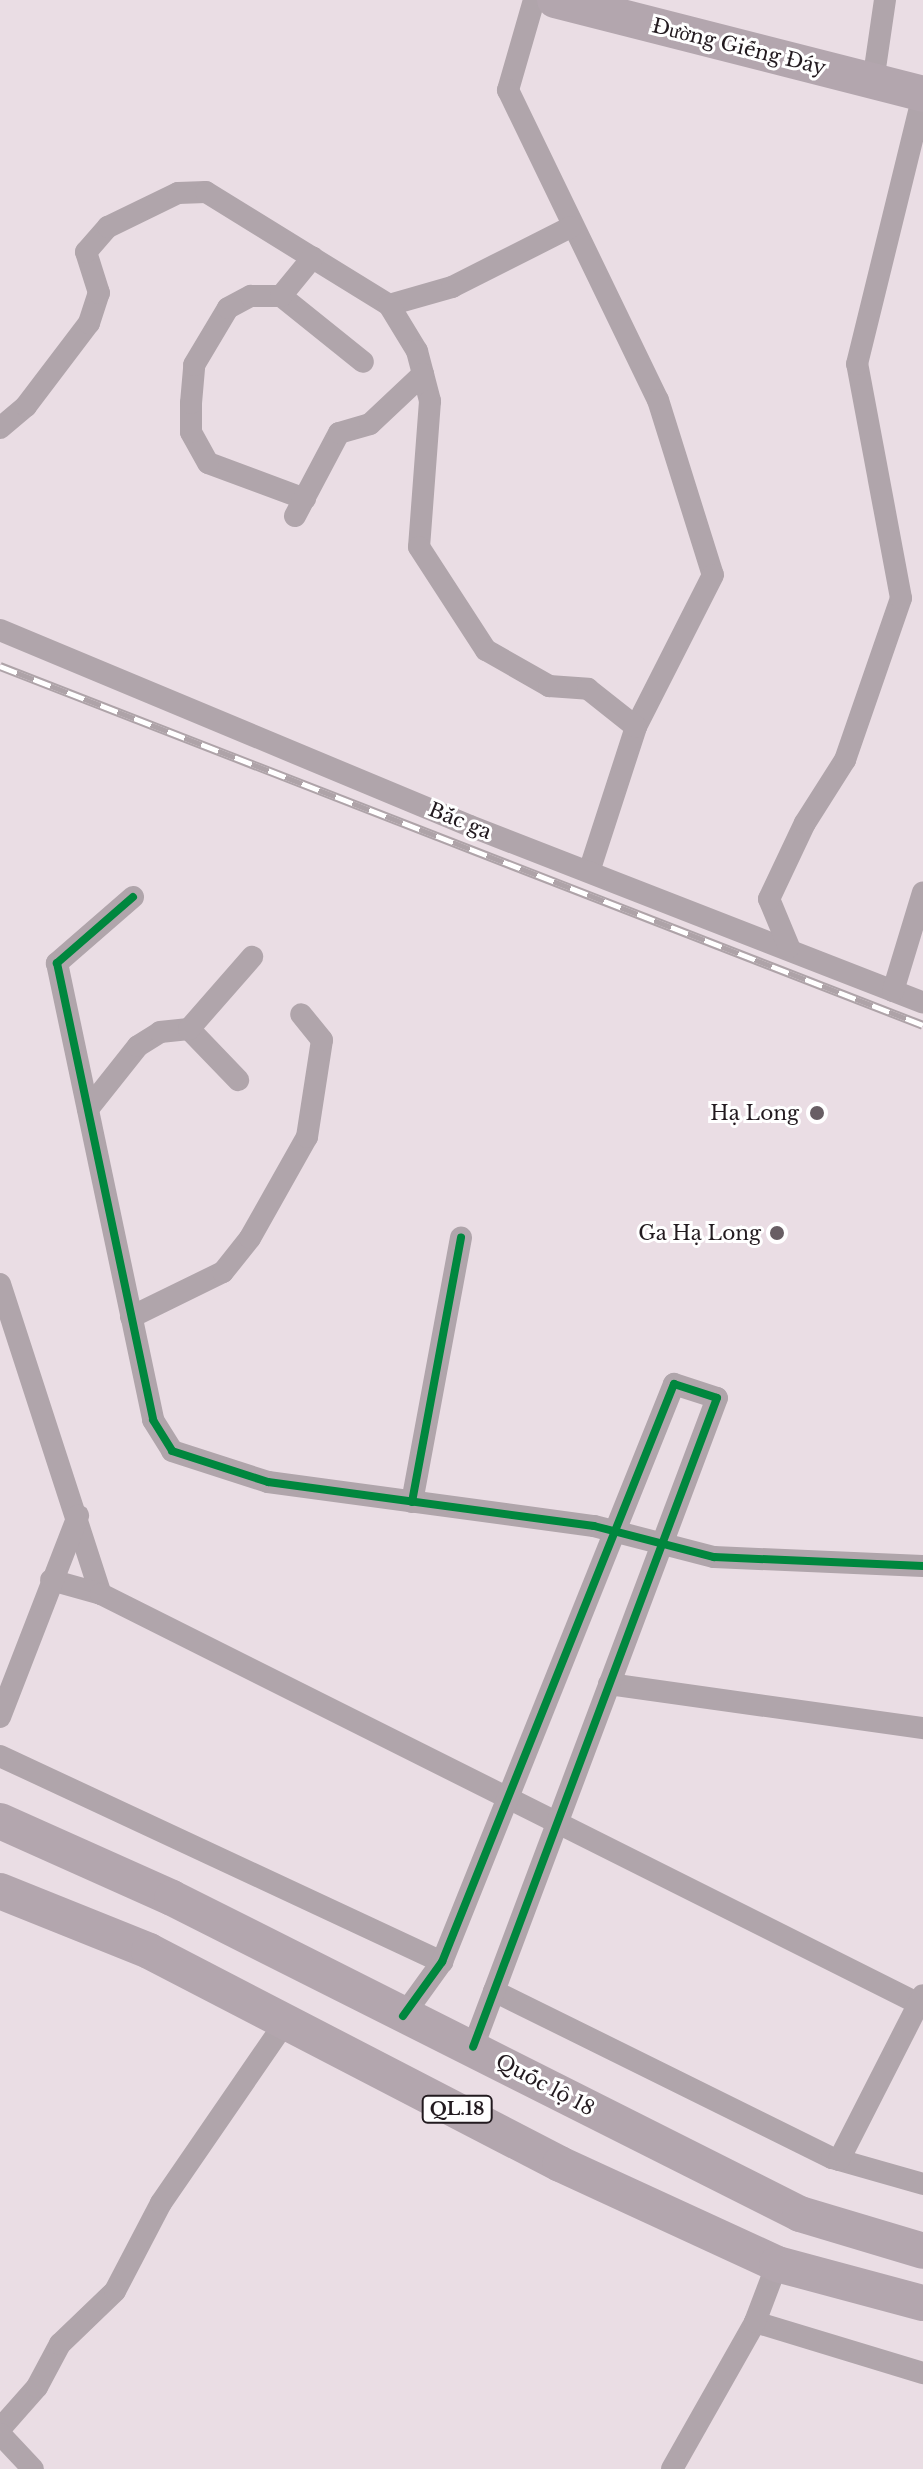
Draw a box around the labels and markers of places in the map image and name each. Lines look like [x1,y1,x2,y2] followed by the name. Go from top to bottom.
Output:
[710,1101,799,1125] place label: Hạ Long
[806,1102,828,1124] marker: Hạ Long
[638,1221,761,1245] place label: Ga Hạ Long
[768,1224,786,1242] marker: Ga Hạ Long

